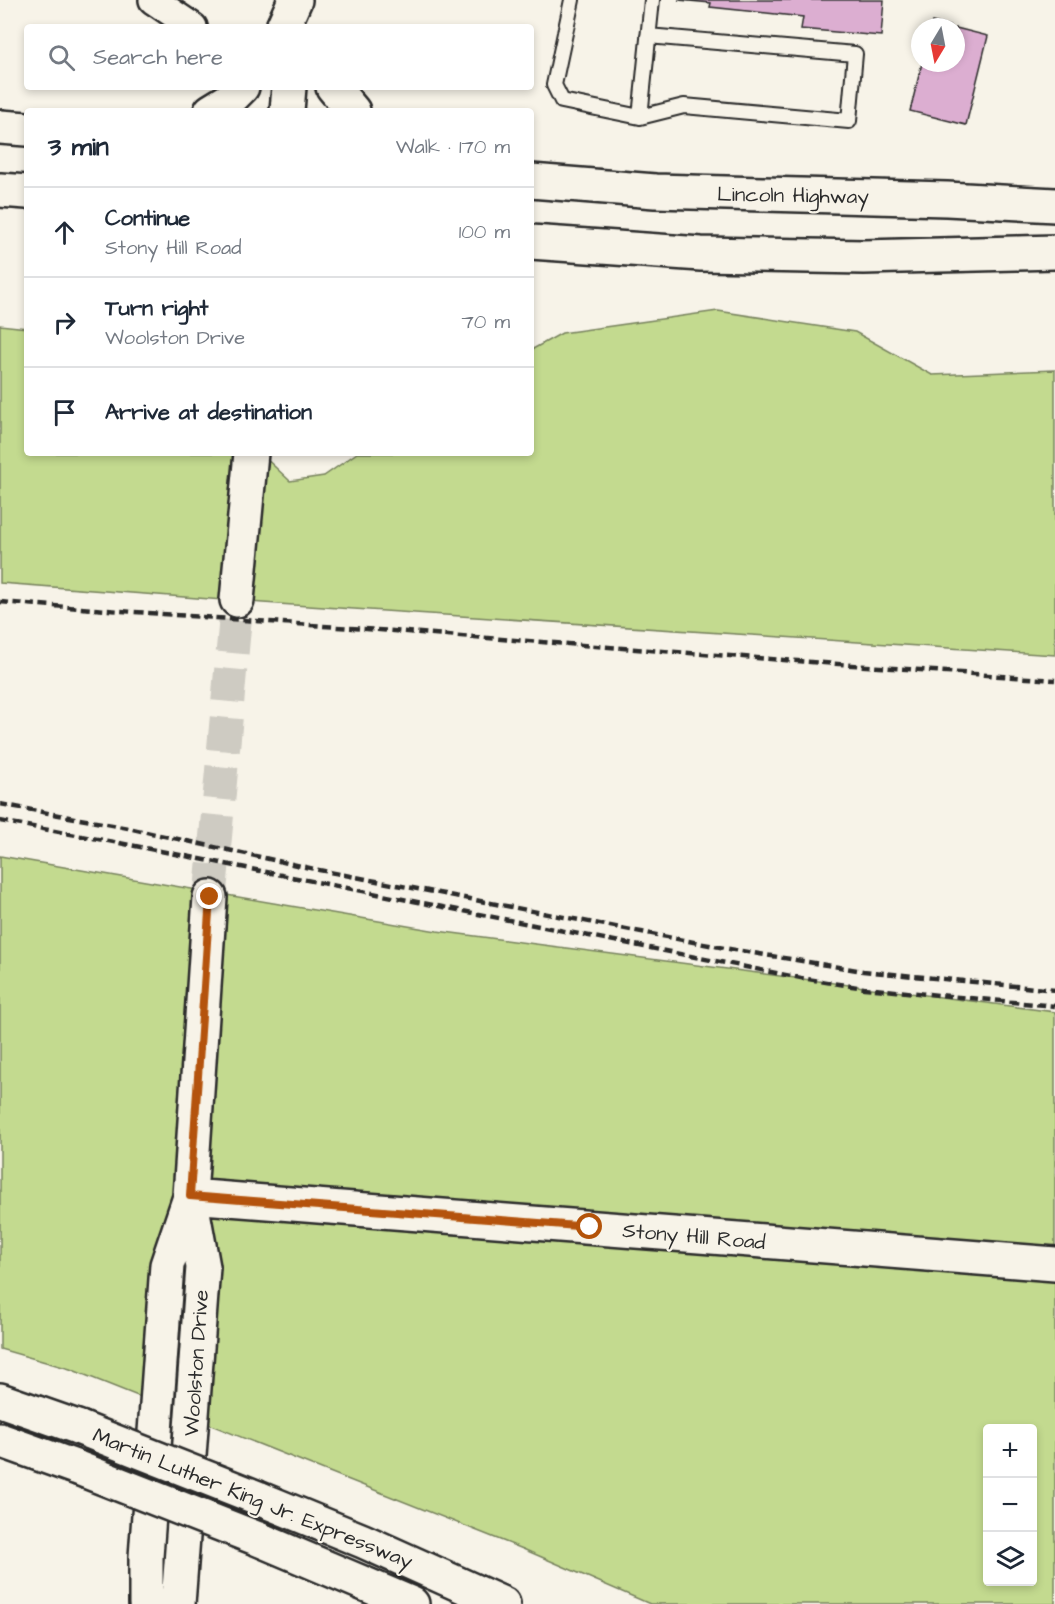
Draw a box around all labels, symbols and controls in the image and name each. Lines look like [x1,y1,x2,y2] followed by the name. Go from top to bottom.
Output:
[911,18,965,72] north arrow
[24,24,534,90] search box
[45,41,78,74] icon: search
[93,42,223,73] text: Search here
[48,129,109,165] text: 3 min
[396,133,510,161] text: Walk · 170 m
[717,180,870,213] street label: Lincoln Highway
[105,203,190,234] text: Continue
[48,216,81,249] icon: ahead
[459,218,510,246] text: 100 m
[105,234,242,262] text: Stony Hill Road
[105,293,208,324] text: Turn right
[48,306,81,339] icon: right
[462,308,510,336] text: 70 m
[105,324,245,352] text: Woolston Drive
[48,396,81,429] icon: arrive
[105,397,312,428] text: Arrive at destination
[196,883,222,909] route end
[576,1213,602,1239] route start
[621,1216,767,1259] street label: Stony Hill Road
[177,1289,216,1437] street label: Woolston Drive
[88,1421,417,1578] street label: Martin Luther King Jr. Expressway
[983,1424,1037,1586] map controls
[983,1424,1037,1478] button: +
[983,1478,1037,1532] button: −
[983,1532,1037,1586] button: layers

